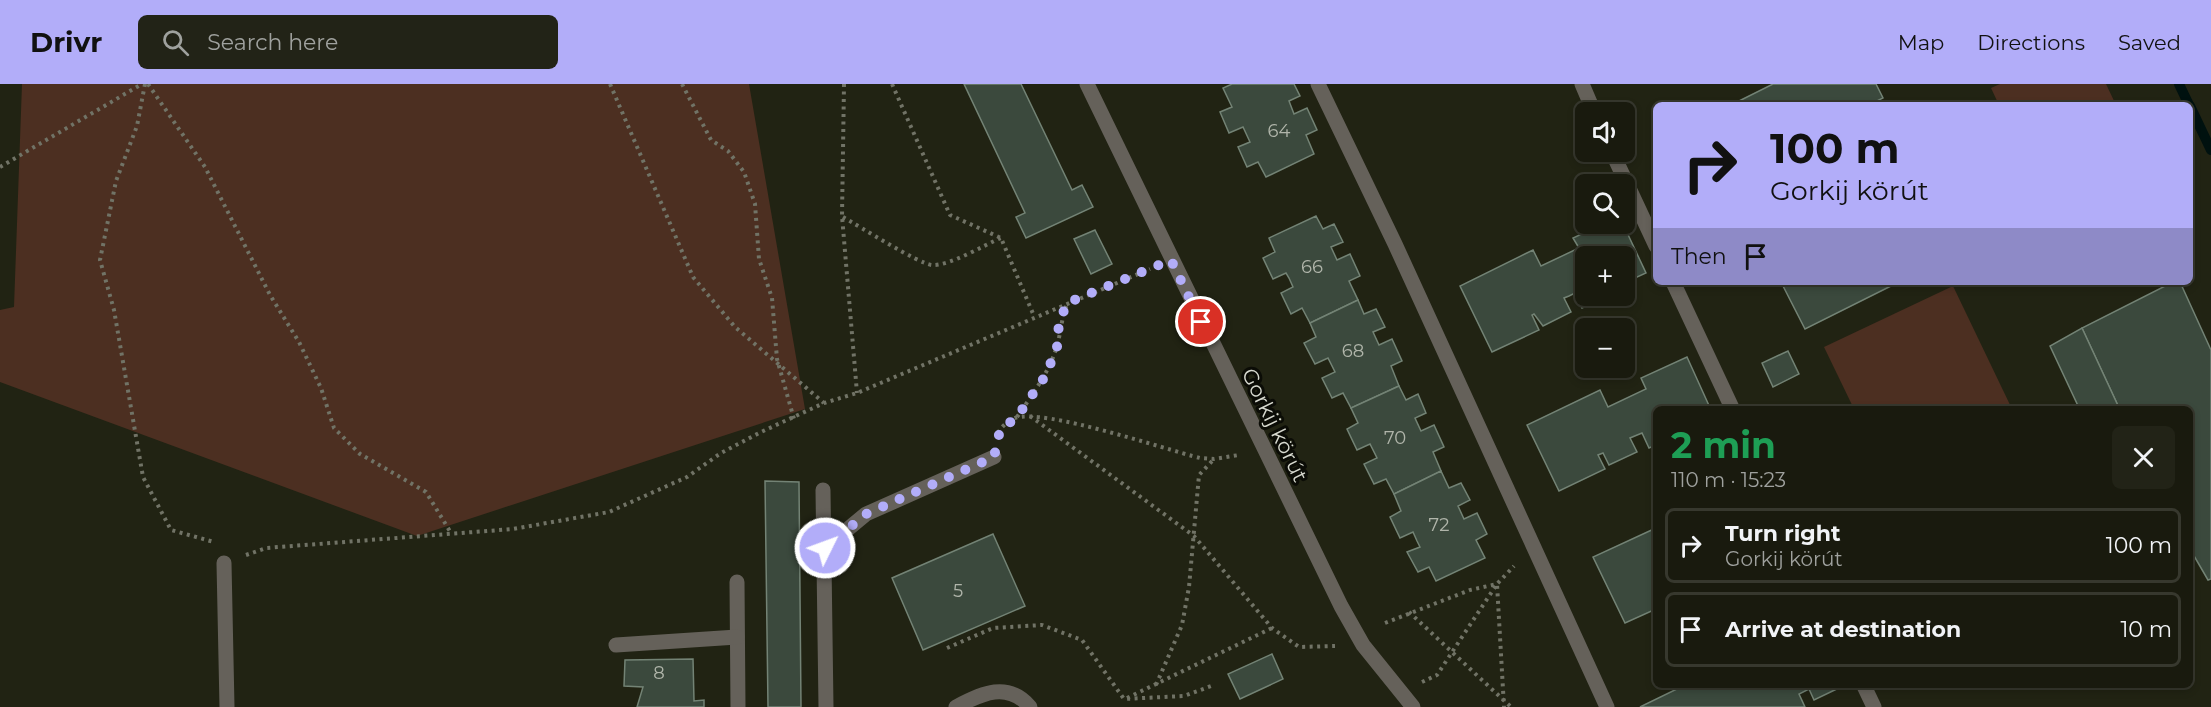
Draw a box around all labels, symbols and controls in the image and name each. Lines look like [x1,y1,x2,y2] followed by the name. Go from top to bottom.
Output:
[138,15,558,69] search box
[30,25,102,59] text: Drivr
[159,26,192,59] icon: search
[207,29,338,56] text: Search here
[1898,30,1944,55] text: Map
[1977,30,2085,55] text: Directions
[2118,30,2181,55] text: Saved
[1575,102,1635,378] map controls
[1575,102,1635,162] button: sound
[1268,120,1291,142] house number: 64
[1770,122,1899,174] text: 100 m
[1671,126,1749,204] icon: right
[1575,174,1635,234] button: search
[1770,174,1929,207] text: Gorkij körút
[1739,240,1772,273] icon: arrive
[1671,243,1727,270] text: Then
[1575,246,1635,306] button: +
[1301,256,1323,278] house number: 66
[1175,296,1226,347] pin
[1184,305,1217,338] icon: arrive
[1575,318,1635,378] button: −
[1342,340,1364,362] house number: 68
[1237,364,1313,486] street label: Gorkij körút
[1671,423,1776,467] text: 2 min
[2112,426,2175,489] button: close
[1384,427,1406,449] house number: 70
[1671,468,1786,492] text: 110 m · 15:23
[1429,514,1449,536] house number: 72
[793,516,857,580] position arrow
[1725,520,1840,547] text: Turn right
[1674,529,1707,562] icon: right
[2106,532,2172,559] text: 100 m
[1725,547,1843,571] text: Gorkij körút
[953,580,963,602] house number: 5
[1674,613,1707,646] icon: arrive
[1725,616,1961,643] text: Arrive at destination
[2120,616,2172,643] text: 10 m
[653,662,665,684] house number: 8

